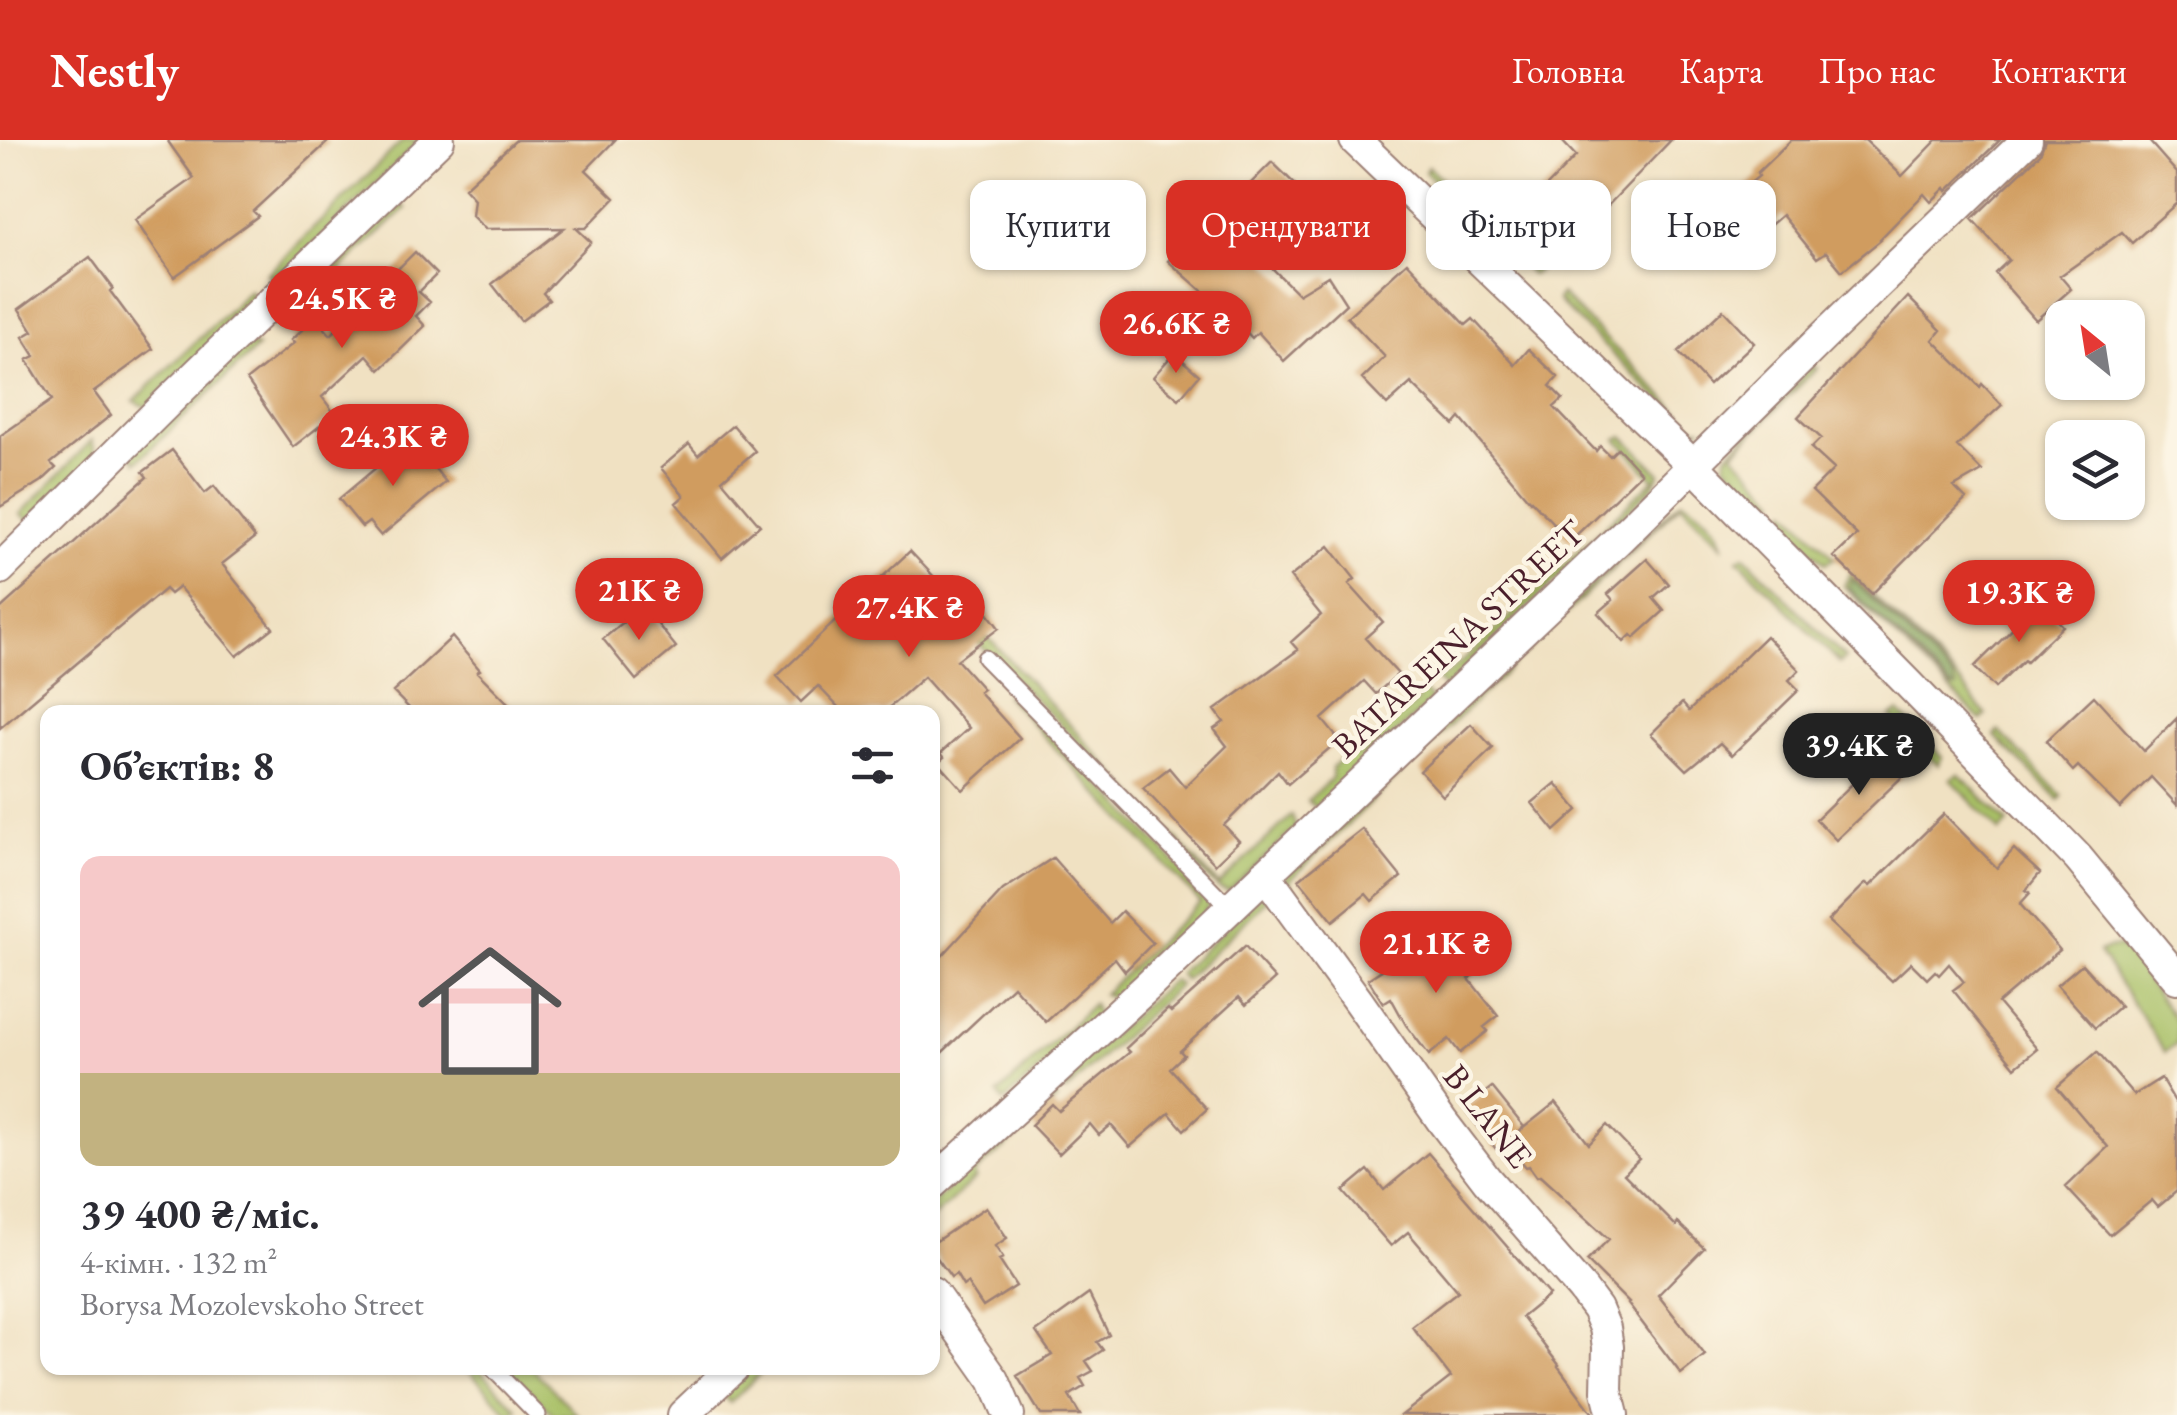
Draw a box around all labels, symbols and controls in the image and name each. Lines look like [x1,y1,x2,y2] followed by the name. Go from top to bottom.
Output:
[50,39,179,101] text: Nestly
[1512,48,1625,93] text: Головна
[1680,48,1763,93] text: Карта
[1818,48,1936,93] text: Про нас
[1991,48,2127,93] text: Контакти
[970,180,1146,270] chip: Купити
[1166,180,1406,270] chip: Орендувати
[1426,180,1611,270] chip: Фільтри
[1631,180,1776,270] chip: Нове
[250,266,434,351] pin: 24.5K ₴
[288,277,396,319] text: 24.5K ₴
[1084,291,1268,376] pin: 26.6K ₴
[2045,300,2145,400] north arrow
[2045,300,2145,520] map controls
[1122,302,1230,344] text: 26.6K ₴
[301,404,485,489] pin: 24.3K ₴
[339,415,447,457] text: 24.3K ₴
[2045,420,2145,520] button: layers
[1322,510,1594,767] street label: BATAREINA STREET
[569,558,709,643] pin: 21K ₴
[1927,560,2111,645] pin: 19.3K ₴
[597,569,681,611] text: 21K ₴
[1965,571,2073,613] text: 19.3K ₴
[817,575,1001,660] pin: 27.4K ₴
[855,586,963,628] text: 27.4K ₴
[1767,713,1951,798] pin: 39.4K ₴
[1805,724,1913,766] text: 39.4K ₴
[80,738,274,793] text: Об’єктів: 8
[845,738,900,793] icon: filters
[1344,911,1528,996] pin: 21.1K ₴
[400,921,580,1101] icon: home
[1382,922,1490,964] text: 21.1K ₴
[1434,1055,1543,1177] street label: B LANE
[80,1186,320,1241] text: 39 400 ₴/міс.
[80,1241,277,1283] text: 4-кімн. · 132 m²
[80,1283,424,1325] text: Borysa Mozolevskoho Street

